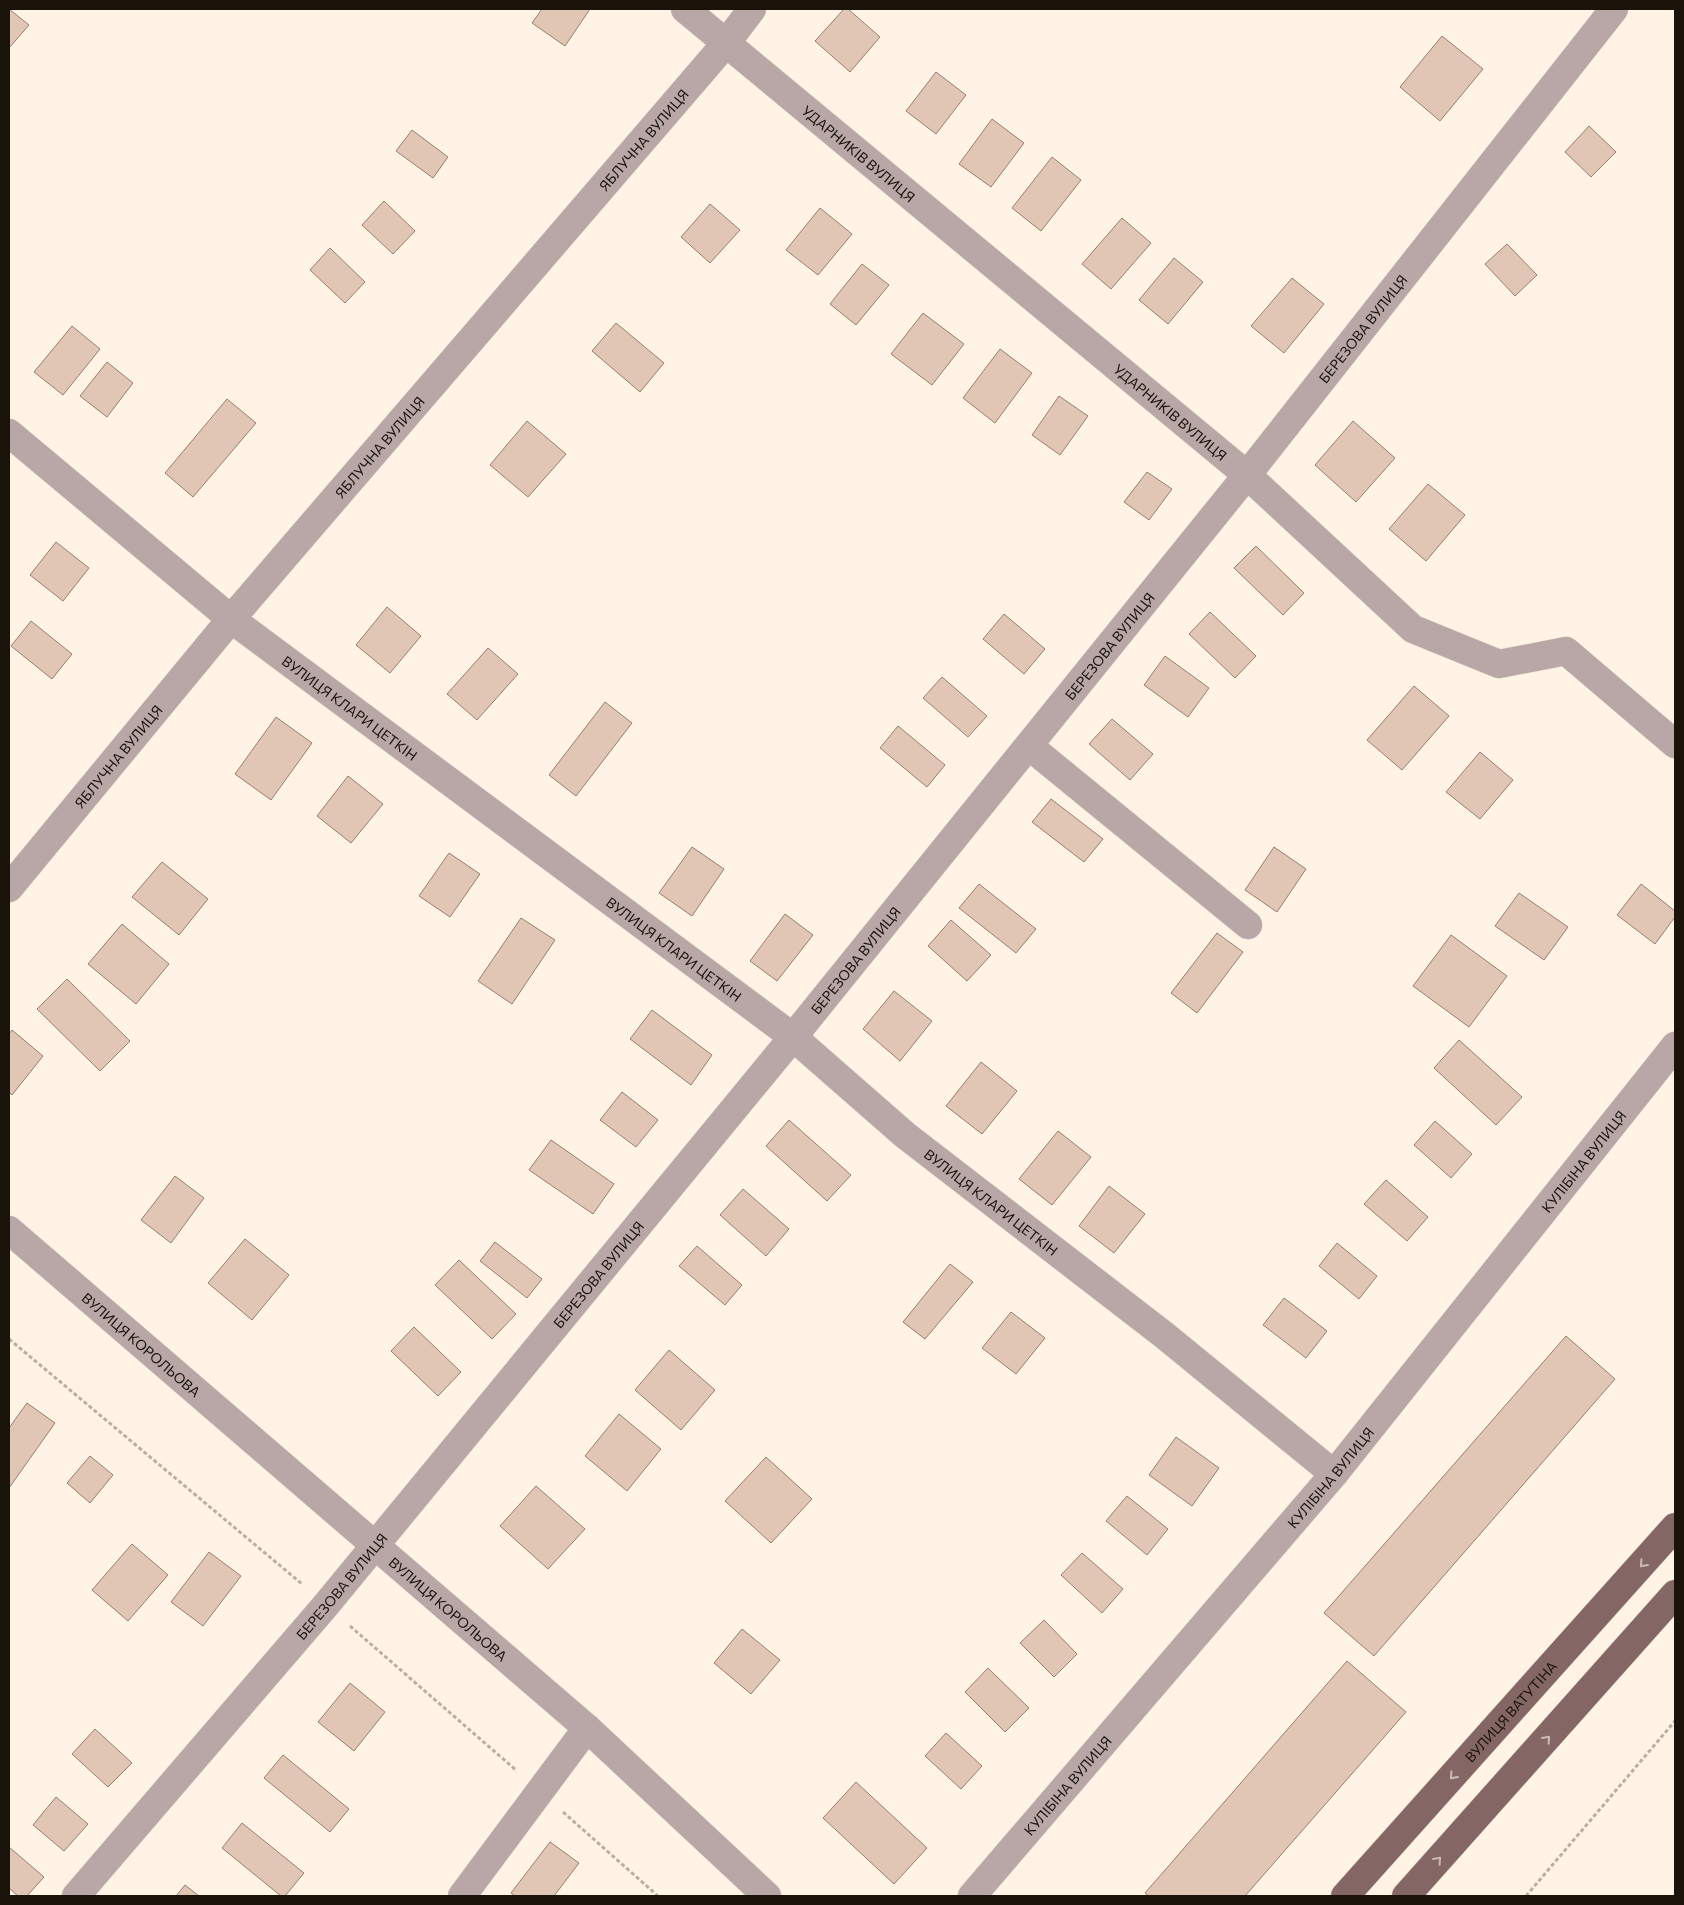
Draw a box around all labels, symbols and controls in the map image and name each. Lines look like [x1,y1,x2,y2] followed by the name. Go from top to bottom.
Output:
[595,85,692,194] street label: ЯБЛУЧНА ВУЛИЦЯ
[799,101,919,205] street label: УДАРНИКІВ ВУЛИЦЯ
[1315,271,1410,386] street label: БЕРЕЗОВА ВУЛИЦЯ
[1111,360,1231,464] street label: УДАРНИКІВ ВУЛИЦЯ
[331,392,427,501] street label: ЯБЛУЧНА ВУЛИЦЯ
[1061,589,1158,703] street label: БЕРЕЗОВА ВУЛИЦЯ
[279,652,421,763] street label: ВУЛИЦЯ КЛАРИ ЦЕТКІН
[70,701,165,811] street label: ЯБЛУЧНА ВУЛИЦЯ
[603,893,745,1005] street label: ВУЛИЦЯ КЛАРИ ЦЕТКІН
[807,903,904,1017] street label: БЕРЕЗОВА ВУЛИЦЯ
[1537,1107,1629,1216] street label: КУЛІБІНА ВУЛИЦЯ
[921,1145,1062,1259] street label: ВУЛИЦЯ КЛАРИ ЦЕТКІН
[549,1217,647,1331] street label: БЕРЕЗОВА ВУЛИЦЯ
[79,1289,204,1400] street label: ВУЛИЦЯ КОРОЛЬОВА
[1283,1423,1377,1531] street label: КУЛІБІНА ВУЛИЦЯ
[292,1529,390,1643] street label: БЕРЕЗОВА ВУЛИЦЯ
[386,1553,511,1664] street label: ВУЛИЦЯ КОРОЛЬОВА
[1640,1558,1649,1567] one-way arrow
[1461,1657,1560,1765] street label: ВУЛИЦЯ ВАТУТІНА
[1020,1732,1114,1838] street label: КУЛІБІНА ВУЛИЦЯ
[1541,1735,1550,1744] one-way arrow
[1449,1770,1458,1779] one-way arrow
[1433,1856,1442,1865] one-way arrow

